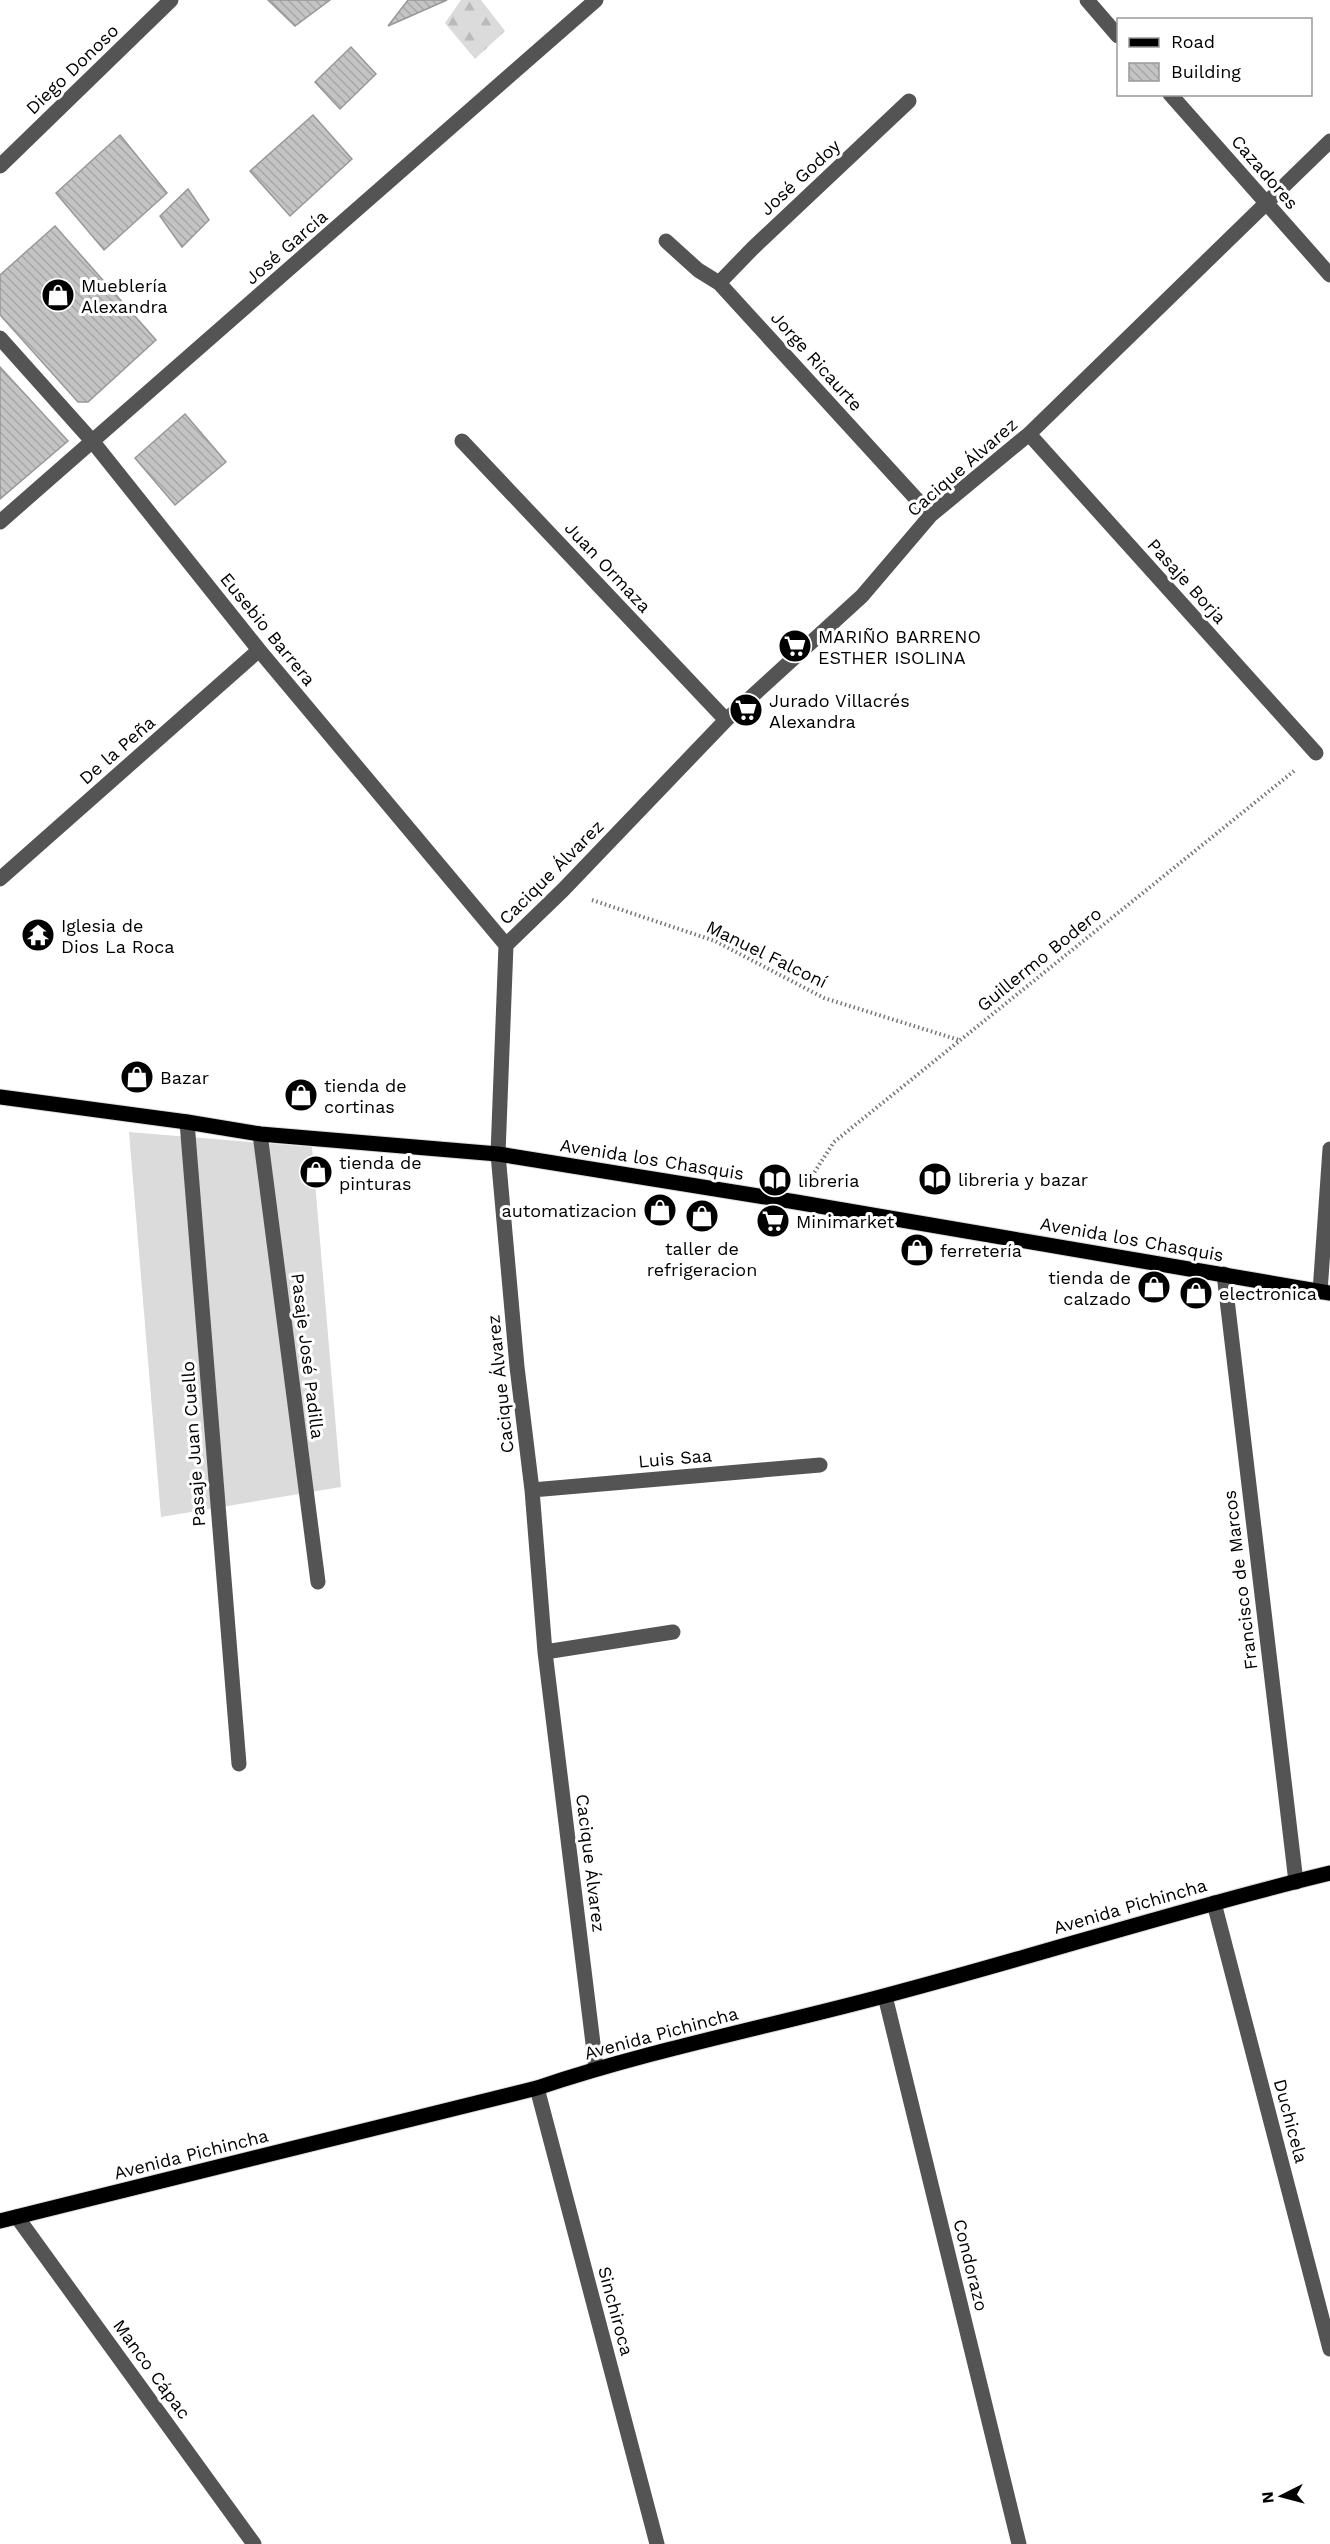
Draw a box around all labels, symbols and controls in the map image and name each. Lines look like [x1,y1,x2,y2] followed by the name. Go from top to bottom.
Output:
[1117,18,1312,96] legend
[21,20,123,118] street label: Diego Donoso
[1171,31,1215,52] text: Road
[1171,61,1241,82] text: Building
[1227,131,1303,213] street label: Cazadores
[756,134,845,219] street label: José Godoy
[241,206,331,288] street label: José García
[81,275,168,317] place label: Mueblería Alexandra
[40,277,76,313] shop icon: Mueblería Alexandra
[767,307,867,415] street label: Jorge Ricaurte
[903,413,1021,521] street label: Cacique Álvarez
[561,517,655,617] street label: Juan Ormaza
[1143,534,1231,628] street label: Pasaje Borja
[216,568,320,690] street label: Eusebio Barrera
[818,626,981,668] place label: MARIÑO BARRENO ESTHER ISOLINA
[777,628,813,664] supermarket icon: MARIÑO BARRENO ESTHER ISOLINA
[769,690,910,732] place label: Jurado Villacrés Alexandra
[728,692,764,728] supermarket icon: Jurado Villacrés Alexandra
[75,711,159,789] street label: De la Peña
[494,815,608,929] street label: Cacique Álvarez
[973,902,1105,1016] street label: Guillermo Bodero
[61,915,175,957] place label: Iglesia de Dios La Roca
[703,916,831,992] street label: Manuel Falconí
[20,917,56,953] temple icon: Iglesia de Dios La Roca
[119,1059,155,1095] shop icon: Bazar
[160,1067,209,1088] place label: Bazar
[324,1075,407,1117] place label: tienda de cortinas
[283,1077,319,1113] shop icon: tienda de cortinas
[559,1134,745,1184] street label: Avenida los Chasquis
[339,1152,422,1194] place label: tienda de pinturas
[298,1154,334,1190] shop icon: tienda de pinturas
[917,1161,953,1197] library icon: libreria y bazar
[757,1162,793,1198] library icon: libreria
[958,1169,1088,1190] place label: libreria y bazar
[798,1170,859,1191] place label: libreria
[642,1192,678,1228] shop icon: automatizacion
[684,1198,720,1234] shop icon: taller de refrigeracion
[501,1200,637,1221] place label: automatizacion
[755,1203,791,1239] supermarket icon: Minimarket
[796,1211,895,1232] place label: Minimarket
[1039,1213,1225,1265] street label: Avenida los Chasquis
[899,1232,935,1268] shop icon: ferretería
[647,1238,757,1280] place label: taller de refrigeracion
[940,1240,1022,1261] place label: ferretería
[1048,1267,1131,1309] place label: tienda de calzado
[1136,1269,1172,1305] shop icon: tienda de calzado
[287,1272,329,1440] street label: Pasaje José Padilla
[1178,1275,1214,1311] shop icon: electronica
[1219,1283,1317,1304] place label: electronica
[482,1314,518,1454] street label: Cacique Álvarez
[177,1360,209,1528] street label: Pasaje Juan Cuello
[637,1444,713,1472] street label: Luis Saa
[1219,1489,1261,1671] street label: Francisco de Marcos
[572,1793,610,1933] street label: Cacique Álvarez
[1051,1874,1209,1938] street label: Avenida Pichincha
[582,2002,740,2064] street label: Avenida Pichincha
[1270,2077,1312,2165] street label: Duchicela
[112,2125,270,2183] street label: Avenida Pichincha
[949,2217,993,2313] street label: Condorazo
[594,2264,638,2358] street label: Sinchiroca
[109,2315,195,2423] street label: Manco Cápac
[1252,2466,1312,2526] north arrow
[1258,2491,1278,2504] text: N

